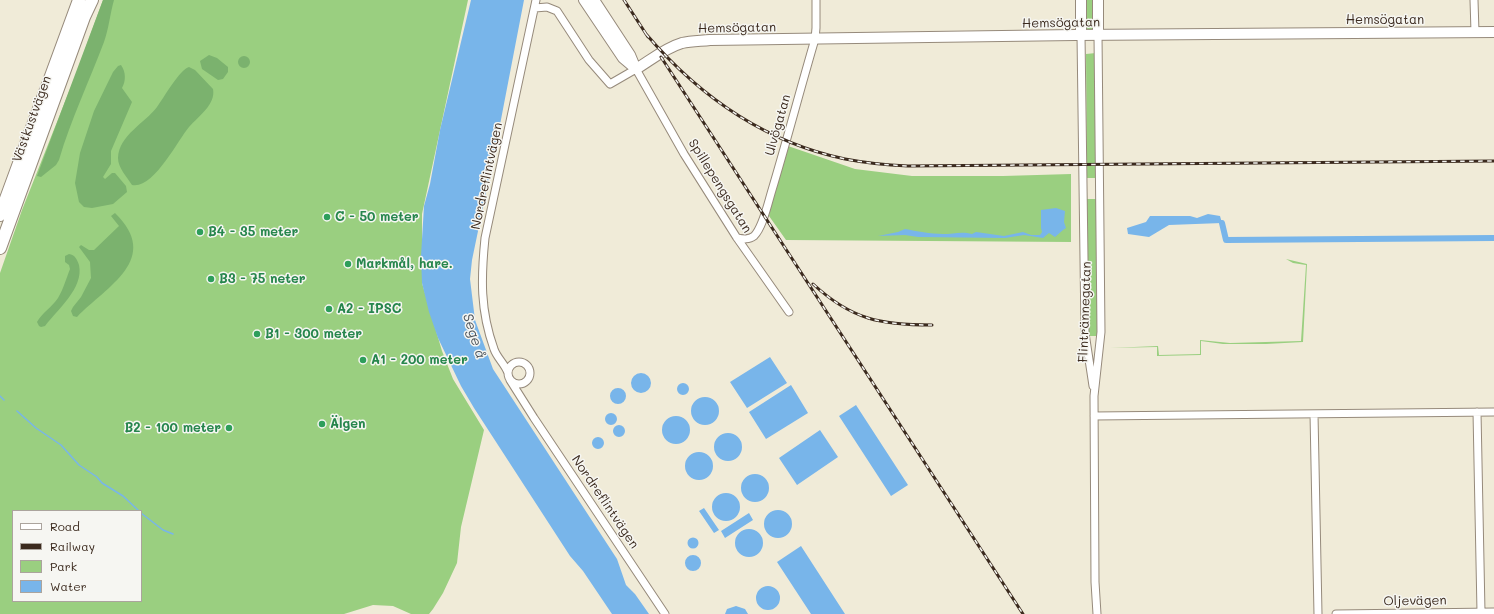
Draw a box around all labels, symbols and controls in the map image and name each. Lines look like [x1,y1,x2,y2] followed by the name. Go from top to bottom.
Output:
[1346,12,1424,28] street label: Hemsögatan
[1022,15,1100,31] street label: Hemsögatan
[698,20,776,36] street label: Hemsögatan
[9,74,55,164] street label: Västkustvägen
[762,92,794,158] street label: Ulvögatan
[468,121,506,231] street label: Nordreflintvägen
[685,136,755,236] street label: Spillepengsgatan
[335,209,418,225] place label: C - 50 meter
[322,212,332,222] marker: C - 50 meter
[208,224,298,240] place label: B4 - 35 meter
[195,227,205,237] marker: B4 - 35 meter
[356,256,453,272] place label: Markmål, hare.
[343,259,353,269] marker: Markmål, hare.
[1075,261,1095,363] street label: Flintrännegatan
[219,271,305,287] place label: B3 - 75 neter
[206,274,216,284] marker: B3 - 75 neter
[337,301,401,317] place label: A2 - IPSC
[324,304,334,314] marker: A2 - IPSC
[459,311,489,361] water label: Sege å
[265,326,362,342] place label: B1 - 300 meter
[252,329,262,339] marker: B1 - 300 meter
[371,352,468,368] place label: A1 - 200 meter
[358,355,368,365] marker: A1 - 200 meter
[330,416,366,432] place label: Älgen
[317,419,327,429] marker: Älgen
[125,420,221,436] place label: B2 - 100 meter
[224,423,234,433] marker: B2 - 100 meter
[568,452,642,552] street label: Nordreflintvägen
[12,510,142,602] legend
[50,518,80,534] text: Road
[50,538,95,554] text: Railway
[50,558,77,574] text: Park
[50,578,87,594] text: Water
[1383,593,1447,609] street label: Oljevägen

